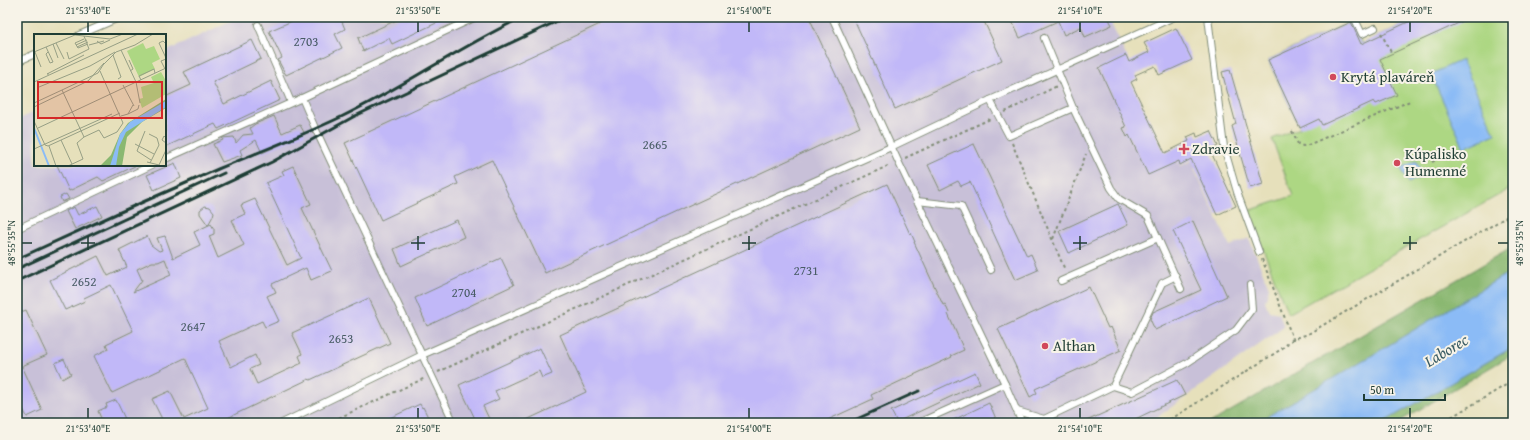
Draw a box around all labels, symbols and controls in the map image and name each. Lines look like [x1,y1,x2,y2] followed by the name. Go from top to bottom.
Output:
[66,3,110,18] text: 21°53'40"E
[396,3,440,18] text: 21°53'50"E
[727,3,771,18] text: 21°54'00"E
[1058,3,1102,18] text: 21°54'10"E
[1388,3,1432,18] text: 21°54'20"E
[293,32,319,51] house number: 2703
[34,34,166,166] inset map
[1341,66,1435,87] place label: Krytá plaváreň
[1328,72,1338,82] marker: Krytá plaváreň
[642,135,668,154] house number: 2665
[1192,138,1240,159] place label: Zdravie
[1405,143,1467,181] place label: Kúpalisko Humenné
[1179,144,1189,154] marker: Zdravie
[1392,158,1402,168] marker: Kúpalisko Humenné
[4,220,19,266] text: 48°55'35"N
[1512,220,1527,266] text: 48°55'35"N
[793,261,819,280] house number: 2731
[71,272,97,291] house number: 2652
[451,283,477,302] house number: 2704
[180,317,206,336] house number: 2647
[1419,327,1473,373] water label: Laborec
[328,329,354,348] house number: 2653
[1053,335,1096,356] place label: Althan
[1040,341,1050,351] marker: Althan
[1364,376,1445,402] scale bar
[1370,381,1394,398] text: 50 m
[66,421,110,436] text: 21°53'40"E
[396,421,440,436] text: 21°53'50"E
[727,421,771,436] text: 21°54'00"E
[1058,421,1102,436] text: 21°54'10"E
[1388,421,1432,436] text: 21°54'20"E

